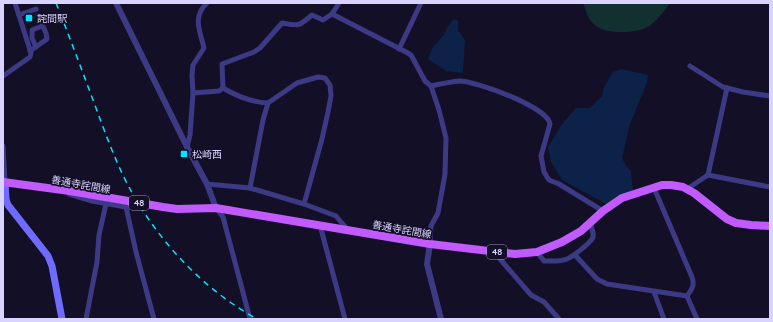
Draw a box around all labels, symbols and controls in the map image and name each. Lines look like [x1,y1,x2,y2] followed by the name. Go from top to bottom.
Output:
[37,12,68,25] place label: 詫間駅
[24,13,34,23] marker: 詫間駅
[192,148,222,161] place label: 松崎西
[179,149,189,159] marker: 松崎西
[50,173,112,196] street label: 善通寺詫間線
[129,196,149,210] road number: 48
[371,218,433,241] street label: 善通寺詫間線
[487,245,507,259] road number: 48

